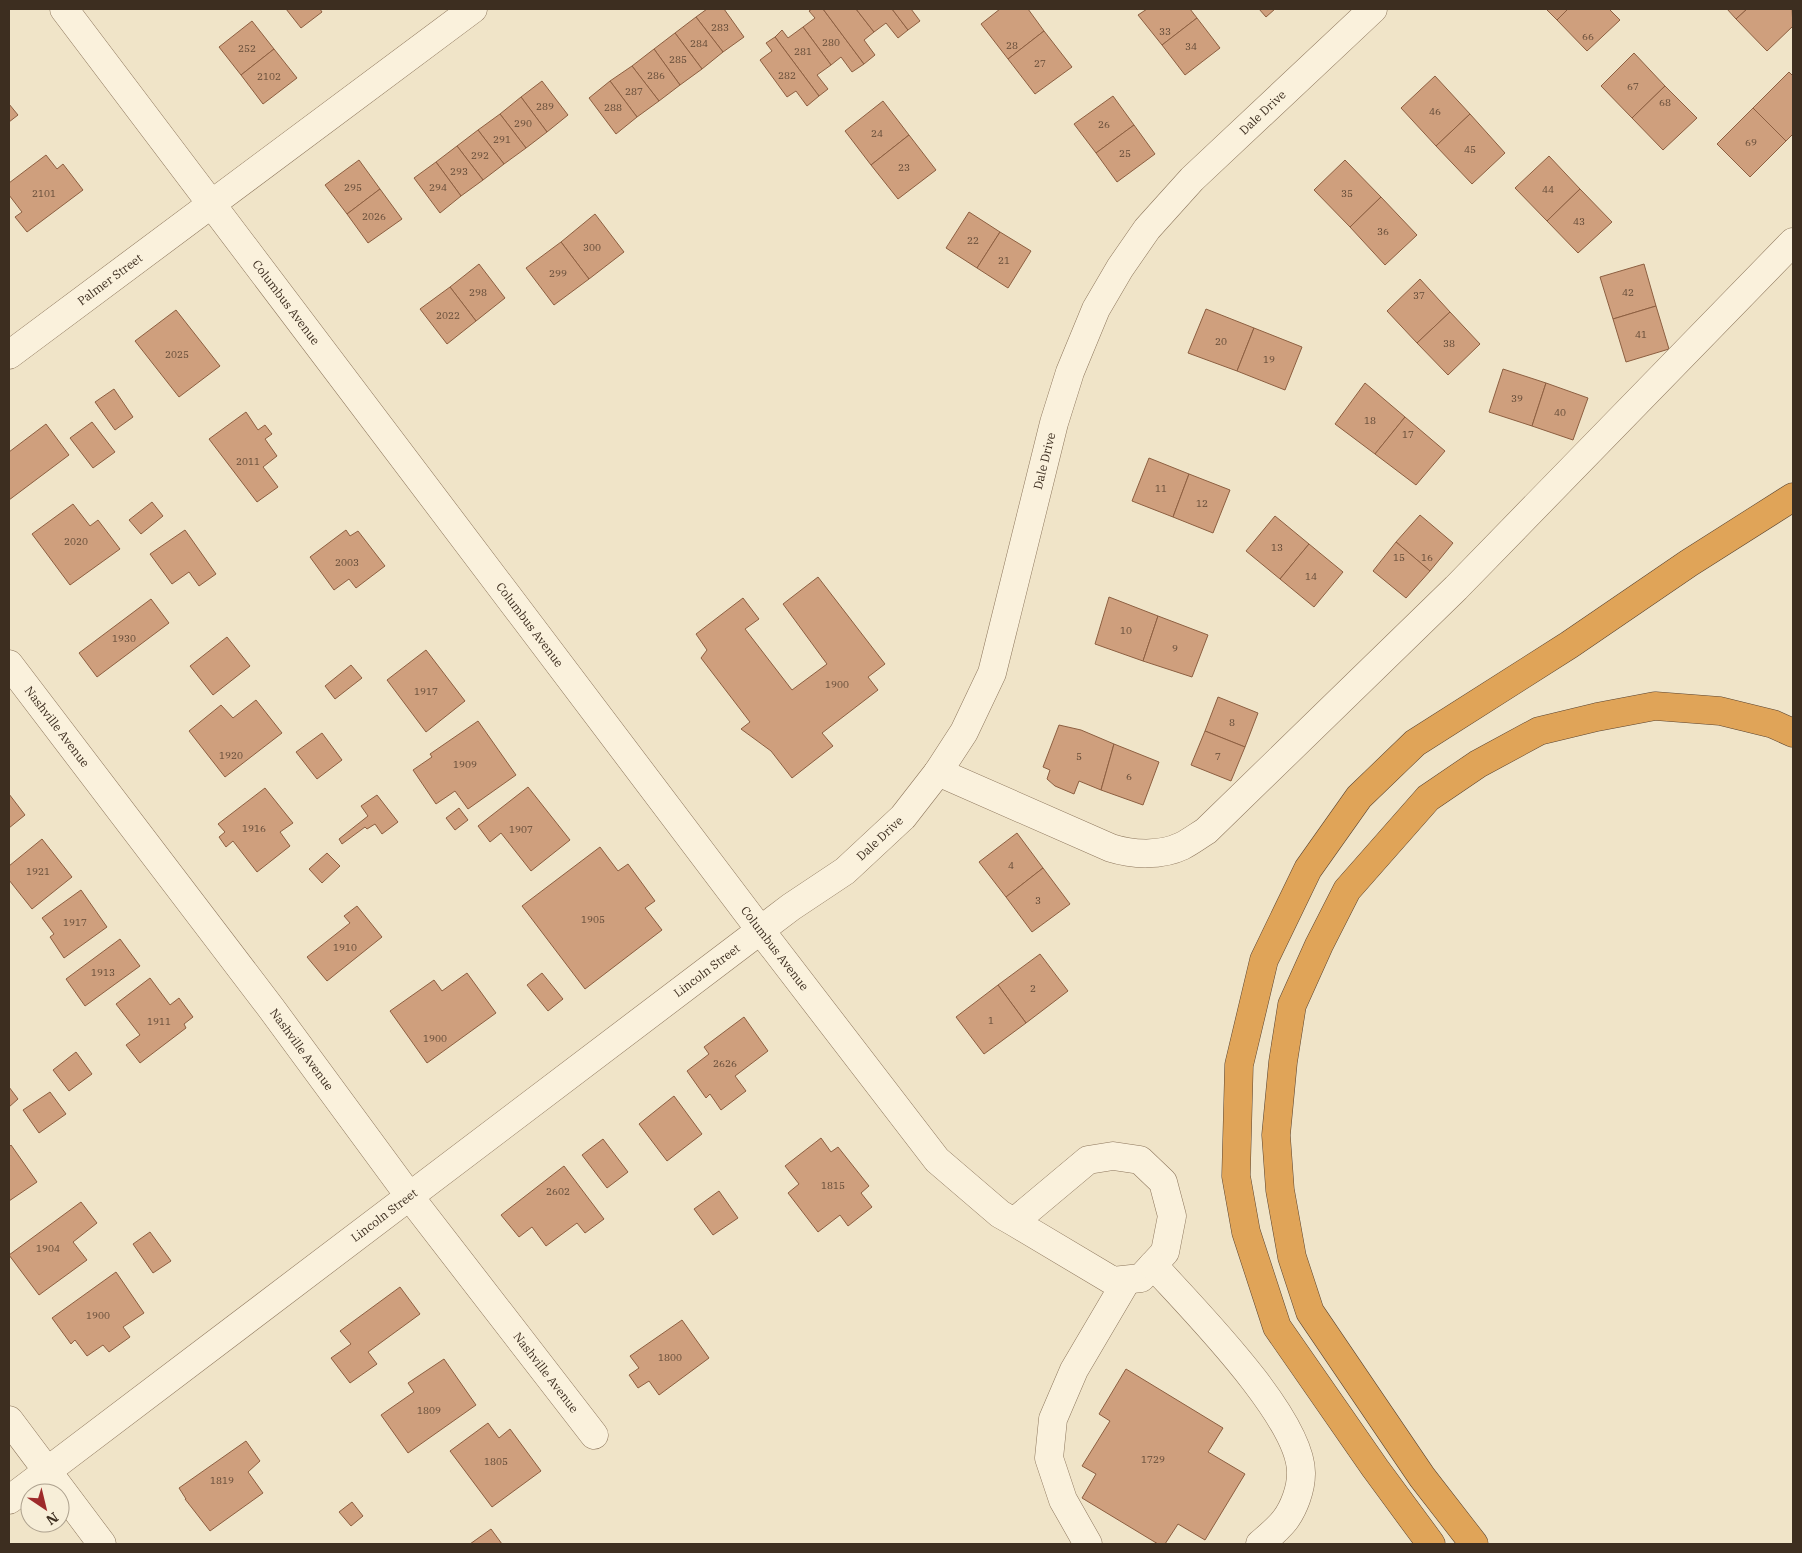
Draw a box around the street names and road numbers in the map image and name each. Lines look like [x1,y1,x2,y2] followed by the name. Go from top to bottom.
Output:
[1236,87,1289,138] street label: Dale Drive
[74,250,145,308] street label: Palmer Street
[249,257,323,348] street label: Columbus Avenue
[1030,431,1058,491] street label: Dale Drive
[493,579,567,670] street label: Columbus Avenue
[22,683,93,770] street label: Nashville Avenue
[853,813,906,863] street label: Dale Drive
[738,903,812,993] street label: Columbus Avenue
[671,940,743,1000] street label: Lincoln Street
[267,1005,337,1093] street label: Nashville Avenue
[348,1185,420,1245] street label: Lincoln Street
[510,1329,582,1416] street label: Nashville Avenue

